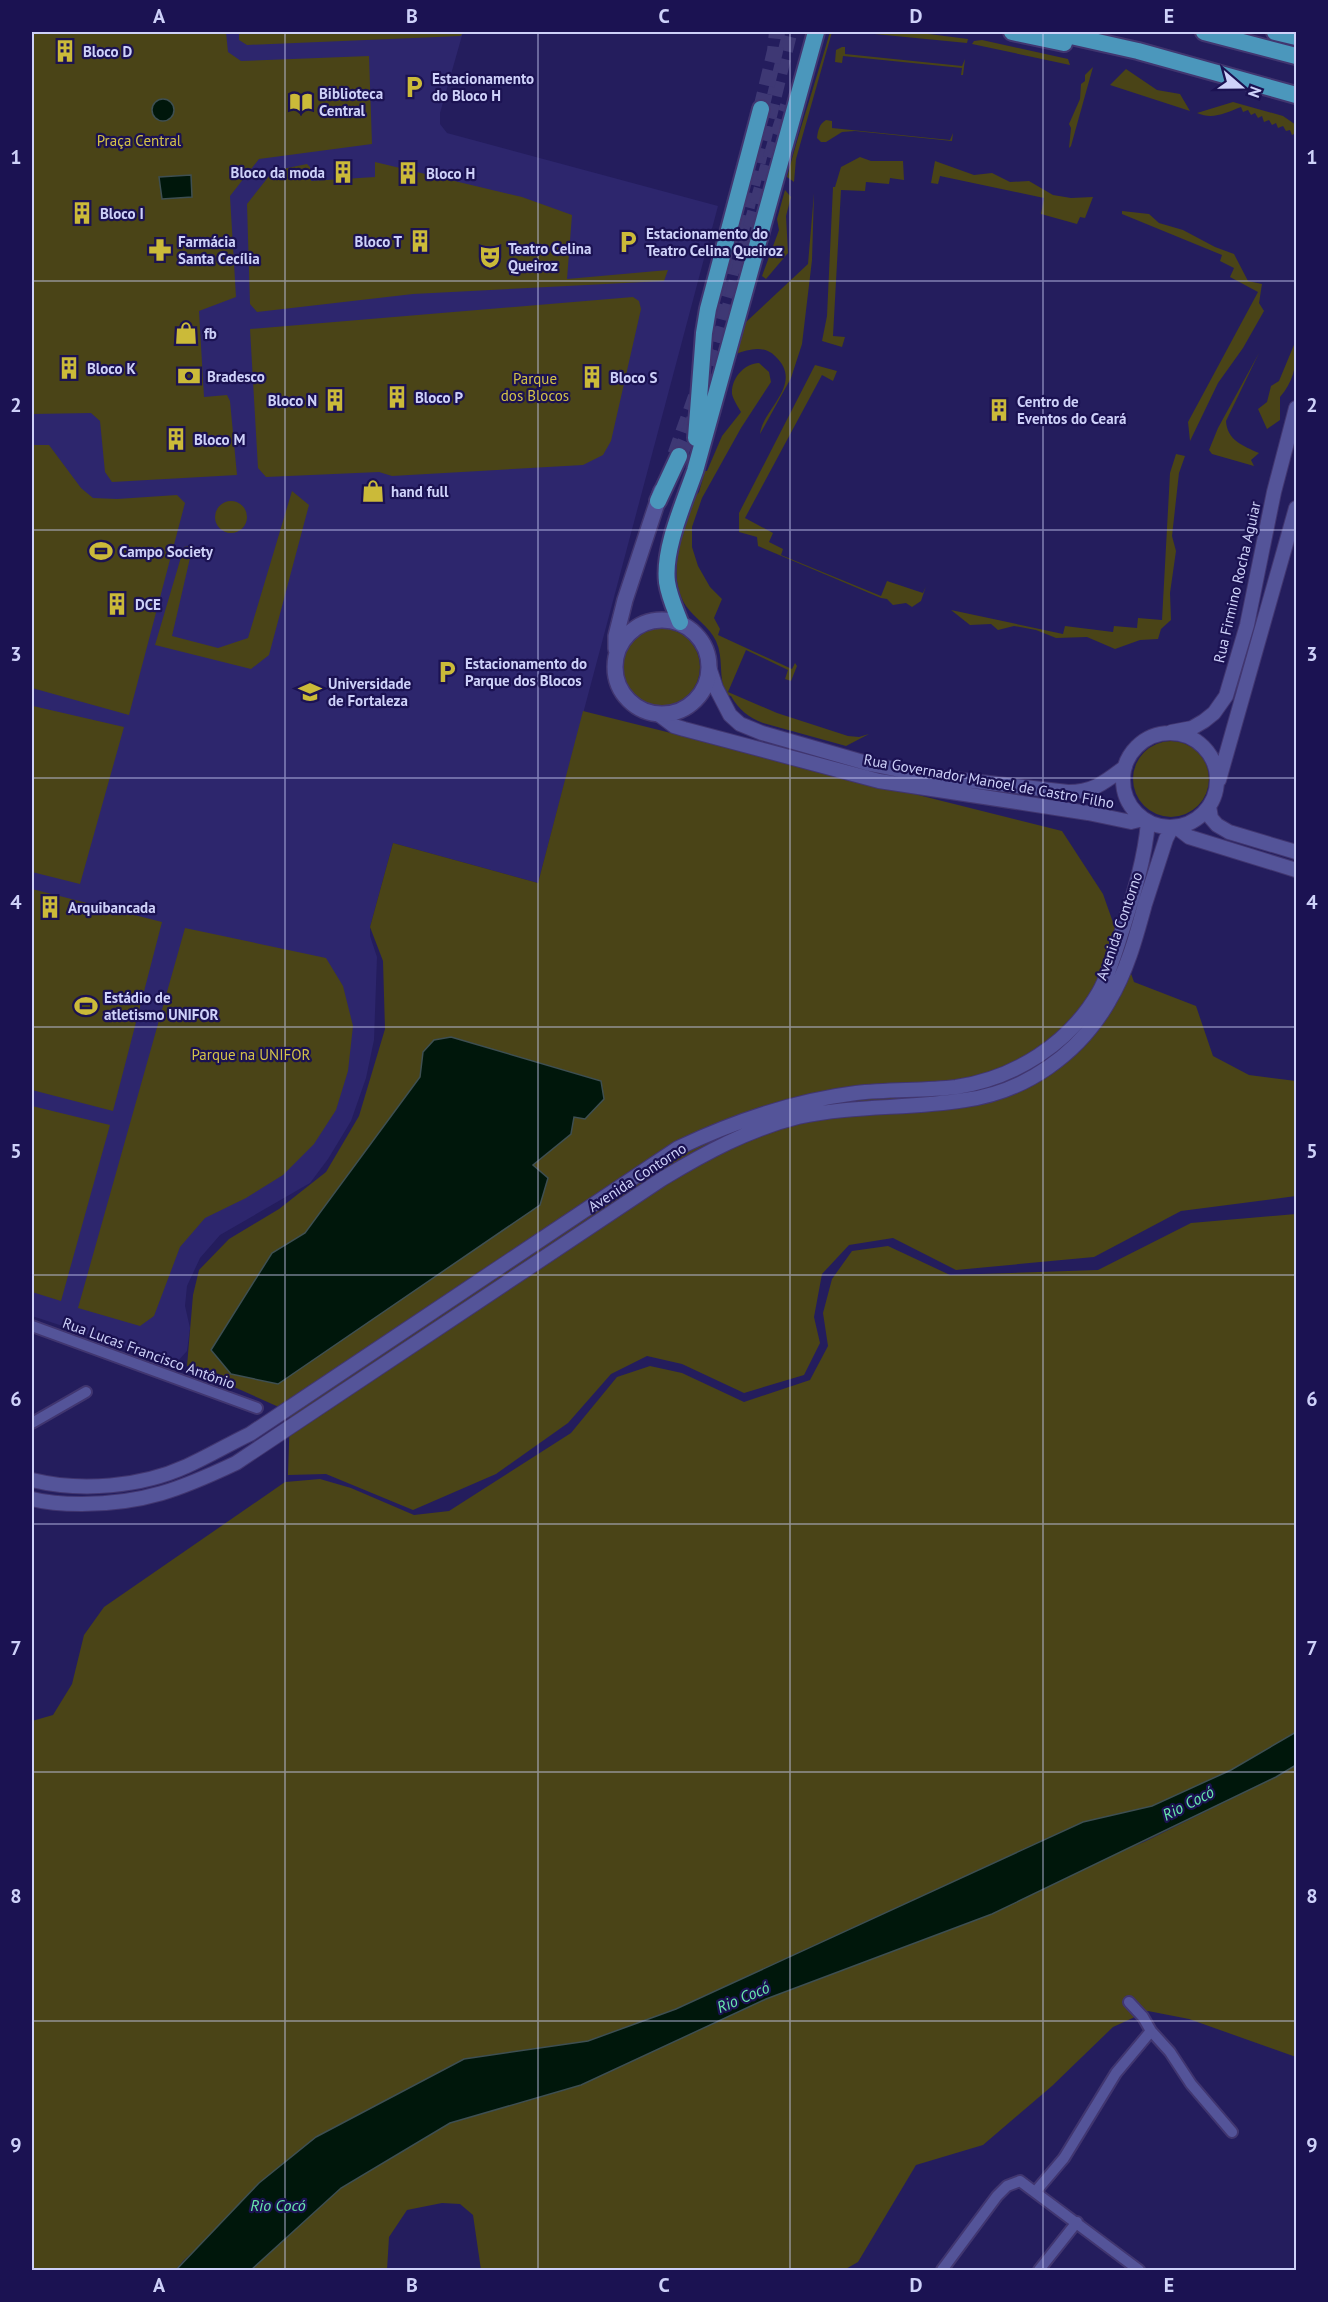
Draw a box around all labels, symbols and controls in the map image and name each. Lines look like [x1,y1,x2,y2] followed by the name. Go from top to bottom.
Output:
[153,3,166,29] text: A
[406,3,418,29] text: B
[658,3,670,29] text: C
[910,3,923,29] text: D
[1164,3,1174,29] text: E
[52,38,78,64] building icon: Bloco D
[83,42,132,61] place label: Bloco D
[1211,57,1271,117] north arrow
[432,69,534,105] place label: Estacionamento do Bloco H
[401,74,427,100] parking icon: Estacionamento do Bloco H
[319,84,383,120] place label: Biblioteca Central
[1244,84,1266,100] text: N
[288,89,314,115] library icon: Biblioteca Central
[97,131,182,150] park label: Praça Central
[10,144,22,170] text: 1
[1306,144,1318,170] text: 1
[330,159,356,185] building icon: Bloco da moda
[395,160,421,186] building icon: Bloco H
[231,163,325,182] place label: Bloco da moda
[426,164,475,183] place label: Bloco H
[69,200,95,226] building icon: Bloco I
[100,204,144,223] place label: Bloco I
[646,224,783,260] place label: Estacionamento do Teatro Celina Queiroz
[407,228,433,254] building icon: Bloco T
[615,229,641,255] parking icon: Estacionamento do Teatro Celina Queiroz
[178,232,260,268] place label: Farmácia Santa Cecília
[355,232,402,251] place label: Bloco T
[147,237,173,263] pharmacy icon: Farmácia Santa Cecília
[508,239,591,275] place label: Teatro Celina Queiroz
[477,244,503,270] theatre icon: Teatro Celina Queiroz
[173,320,199,346] shop icon: fb
[204,324,217,343] place label: fb
[56,355,82,381] building icon: Bloco K
[87,359,136,378] place label: Bloco K
[176,363,202,389] bank icon: Bradesco
[579,364,605,390] building icon: Bloco S
[207,367,265,386] place label: Bradesco
[610,368,657,387] place label: Bloco S
[501,369,569,405] park label: Parque dos Blocos
[384,384,410,410] building icon: Bloco P
[322,387,348,413] building icon: Bloco N
[415,388,463,407] place label: Bloco P
[268,391,317,410] place label: Bloco N
[10,392,22,418] text: 2
[1017,392,1126,428] place label: Centro de Eventos do Ceará
[1306,392,1318,418] text: 2
[986,397,1012,423] building icon: Centro de Eventos do Ceará
[163,426,189,452] building icon: Bloco M
[194,430,245,449] place label: Bloco M
[360,478,386,504] shop icon: hand full
[391,482,449,501] place label: hand full
[1209,499,1265,665] street label: Rua Firmino Rocha Aguiar
[88,538,114,564] sports icon: Campo Society
[119,542,214,561] place label: Campo Society
[104,591,130,617] building icon: DCE
[135,595,161,614] place label: DCE
[10,641,22,667] text: 3
[1306,641,1318,667] text: 3
[465,654,587,690] place label: Estacionamento do Parque dos Blocos
[434,659,460,685] parking icon: Estacionamento do Parque dos Blocos
[328,674,412,710] place label: Universidade de Fortaleza
[297,679,323,705] school or university icon: Universidade de Fortaleza
[862,750,1116,812] street label: Rua Governador Manoel de Castro Filho
[1092,869,1146,983] street label: Avenida Contorno
[10,889,22,915] text: 4
[1306,889,1318,915] text: 4
[37,894,63,920] building icon: Arquibancada
[68,898,156,917] place label: Arquibancada
[104,988,218,1024] place label: Estádio de atletismo UNIFOR
[73,993,99,1019] sports icon: Estádio de atletismo UNIFOR
[192,1045,311,1064] park label: Parque na UNIFOR
[10,1138,22,1164] text: 5
[584,1138,690,1216] street label: Avenida Contorno
[1306,1138,1318,1164] text: 5
[60,1313,238,1393] street label: Rua Lucas Francisco Antônio
[10,1386,22,1412] text: 6
[1306,1386,1318,1412] text: 6
[10,1635,22,1661] text: 7
[1306,1635,1318,1661] text: 7
[1159,1781,1217,1825] water label: Rio Cocó
[10,1883,22,1909] text: 8
[1306,1883,1318,1909] text: 8
[714,1977,772,2017] water label: Rio Cocó
[10,2132,22,2158] text: 9
[1306,2132,1318,2158] text: 9
[250,2195,306,2215] water label: Rio Cocó
[153,2272,166,2298] text: A
[406,2272,418,2298] text: B
[658,2272,670,2298] text: C
[910,2272,923,2298] text: D
[1164,2272,1174,2298] text: E

